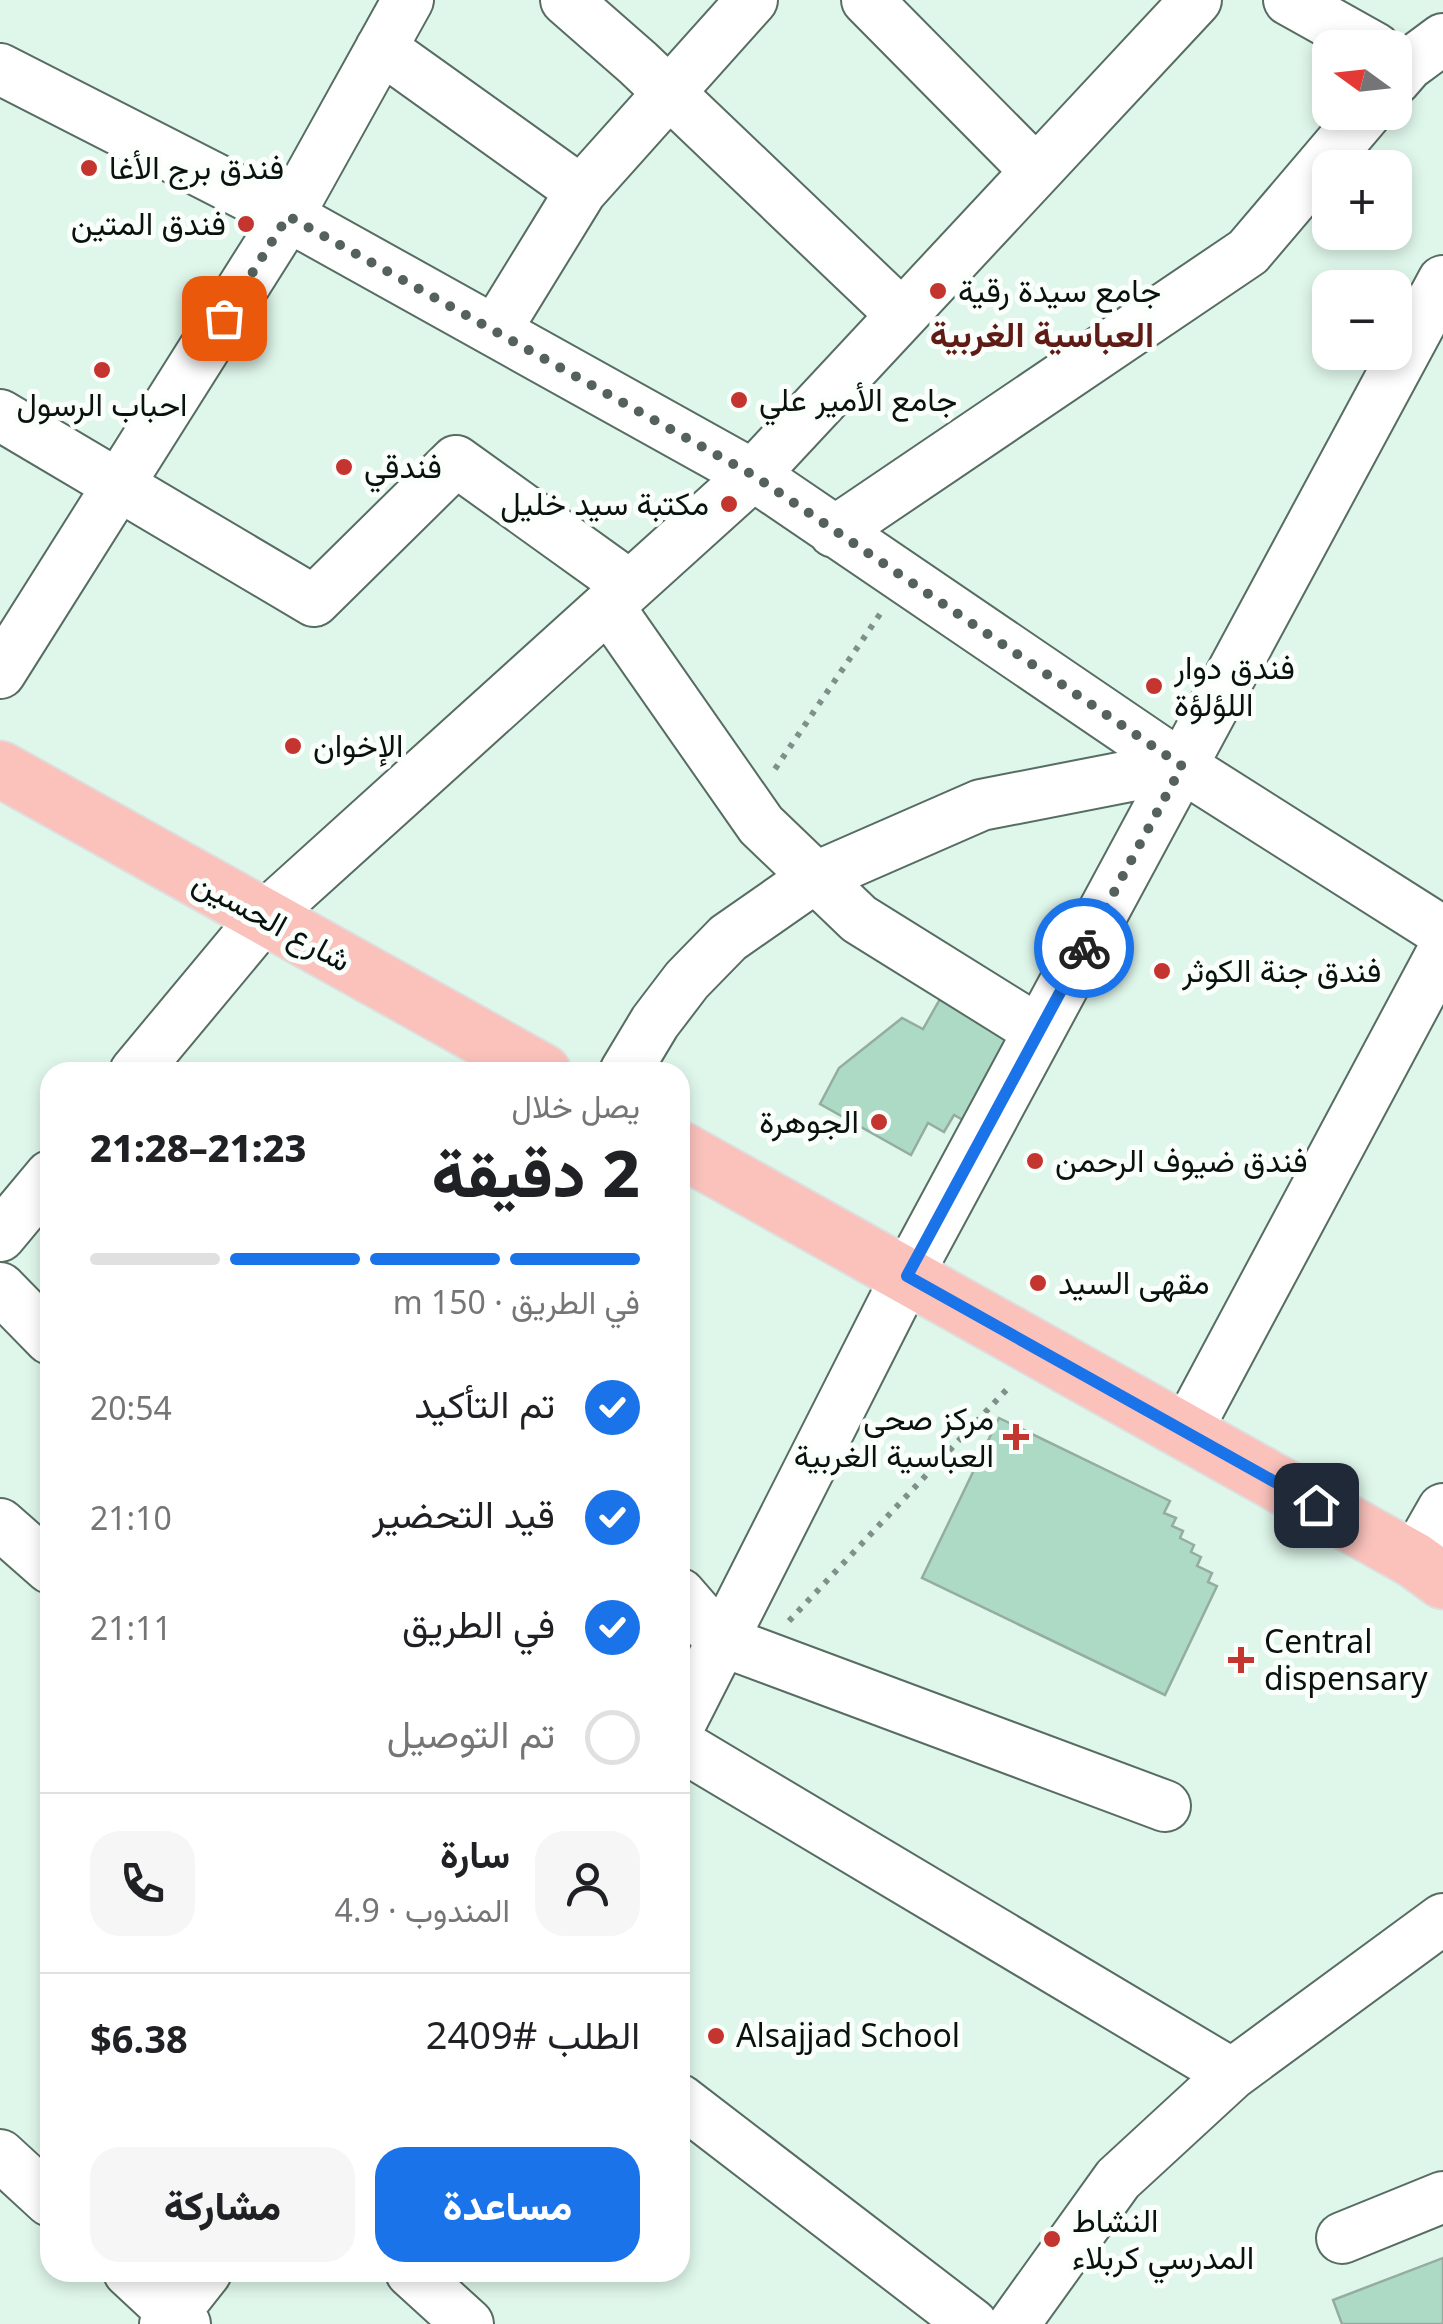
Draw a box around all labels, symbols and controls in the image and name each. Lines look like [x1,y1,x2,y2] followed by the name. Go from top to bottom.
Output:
[1312,30,1412,130] north arrow
[1312,30,1412,370] map controls
[109,145,284,190] place label: فندق برج الأغا
[1312,150,1412,250] button: +
[78,157,100,179] marker: فندق برج الأغا
[71,201,226,244] place label: فندق المتين
[235,213,257,235] marker: فندق المتين
[958,268,1161,313] place label: جامع سيدة رقية
[1312,270,1412,370] button: −
[182,276,267,361] pin
[927,280,949,302] marker: جامع سيدة رقية
[197,291,252,346] icon: bag
[930,310,1154,357] district label: العباسية الغربية
[91,359,113,381] marker: احباب الرسول
[759,377,957,426] place label: جامع الأمير علي
[16,382,188,425] place label: احباب الرسول
[728,389,750,411] marker: جامع الأمير علي
[364,444,442,493] place label: فندقي
[333,456,355,478] marker: فندقي
[500,481,709,524] place label: مكتبة سيد خليل
[718,493,740,515] marker: مكتبة سيد خليل
[1173,645,1295,725] place label: فندق دوار اللؤلؤة
[1143,675,1165,697] marker: فندق دوار اللؤلؤة
[313,723,403,767] place label: الإخوان
[282,735,304,757] marker: الإخوان
[185,859,359,982] street label: شارع الحسين
[1034,898,1134,998] courier
[1057,921,1112,976] icon: bike
[1181,948,1381,991] place label: فندق جنة الكوثر
[1151,960,1173,982] marker: فندق جنة الكوثر
[512,1084,640,1127] text: يصل خلال
[759,1099,859,1142] place label: الجوهرة
[868,1111,890,1133] marker: الجوهرة
[90,1121,306,1173] text: 21:23–21:28
[432,1128,640,1216] text: 2 دقيقة
[1055,1138,1308,1181] place label: فندق ضيوف الرحمن
[1024,1150,1046,1172] marker: فندق ضيوف الرحمن
[1058,1260,1210,1303] place label: مقهى السيد
[1027,1272,1049,1294] marker: مقهى السيد
[393,1280,640,1323] text: في الطريق · 150 m
[414,1377,555,1429] text: تم التأكيد
[585,1380,640,1435] icon: check
[90,1386,172,1429] text: 20:54
[794,1396,994,1476] place label: مركز صحي العباسية الغربية
[1003,1424,1029,1450] marker: مركز صحي العباسية الغربية
[1274,1463,1359,1548] pin
[1289,1478,1344,1533] icon: home
[372,1487,555,1539] text: قيد التحضير
[585,1490,640,1545] icon: check
[90,1496,172,1539] text: 21:10
[402,1597,555,1649] text: في الطريق
[585,1600,640,1655] icon: check
[90,1606,172,1649] text: 21:11
[1264,1619,1428,1699] place label: Central dispensary
[1228,1647,1254,1673] marker: Central dispensary
[387,1707,555,1759] text: تم التوصيل
[440,1827,510,1879] text: سارة
[90,1831,195,1936] button: phone
[535,1831,640,1936] button: person
[335,1888,510,1931] text: المندوب · 4.9
[426,2008,640,2060] text: الطلب #2409
[90,2012,188,2064] text: $6.38
[736,2013,960,2056] place label: Alsajjad School
[705,2025,727,2047] marker: Alsajjad School
[90,2147,355,2262] button: مشاركة
[375,2147,640,2262] button: مساعدة
[1072,2198,1254,2284] place label: النشاط المدرسي كربلاء
[1041,2228,1063,2250] marker: النشاط المدرسي كربلاء

